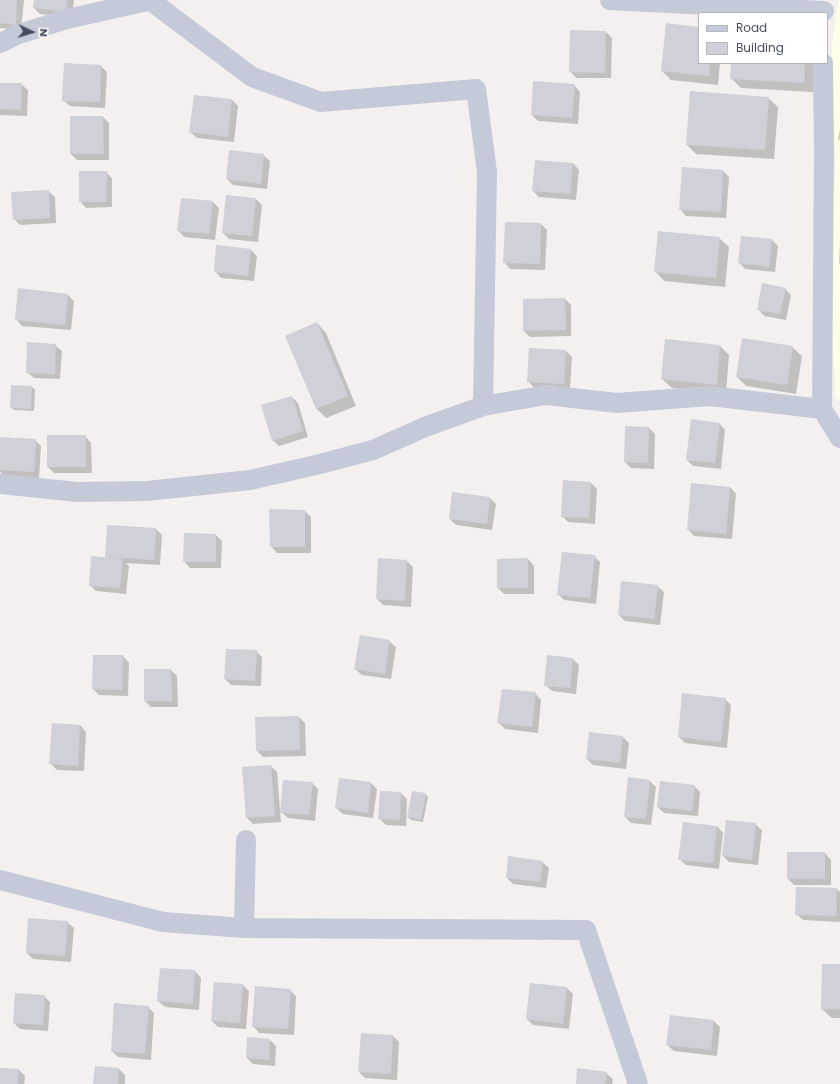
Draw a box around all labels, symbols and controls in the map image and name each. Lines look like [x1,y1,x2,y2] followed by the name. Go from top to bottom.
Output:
[12,12,52,52] north arrow
[698,12,828,64] legend
[736,19,767,36] text: Road
[36,28,52,38] text: N
[736,39,784,56] text: Building

